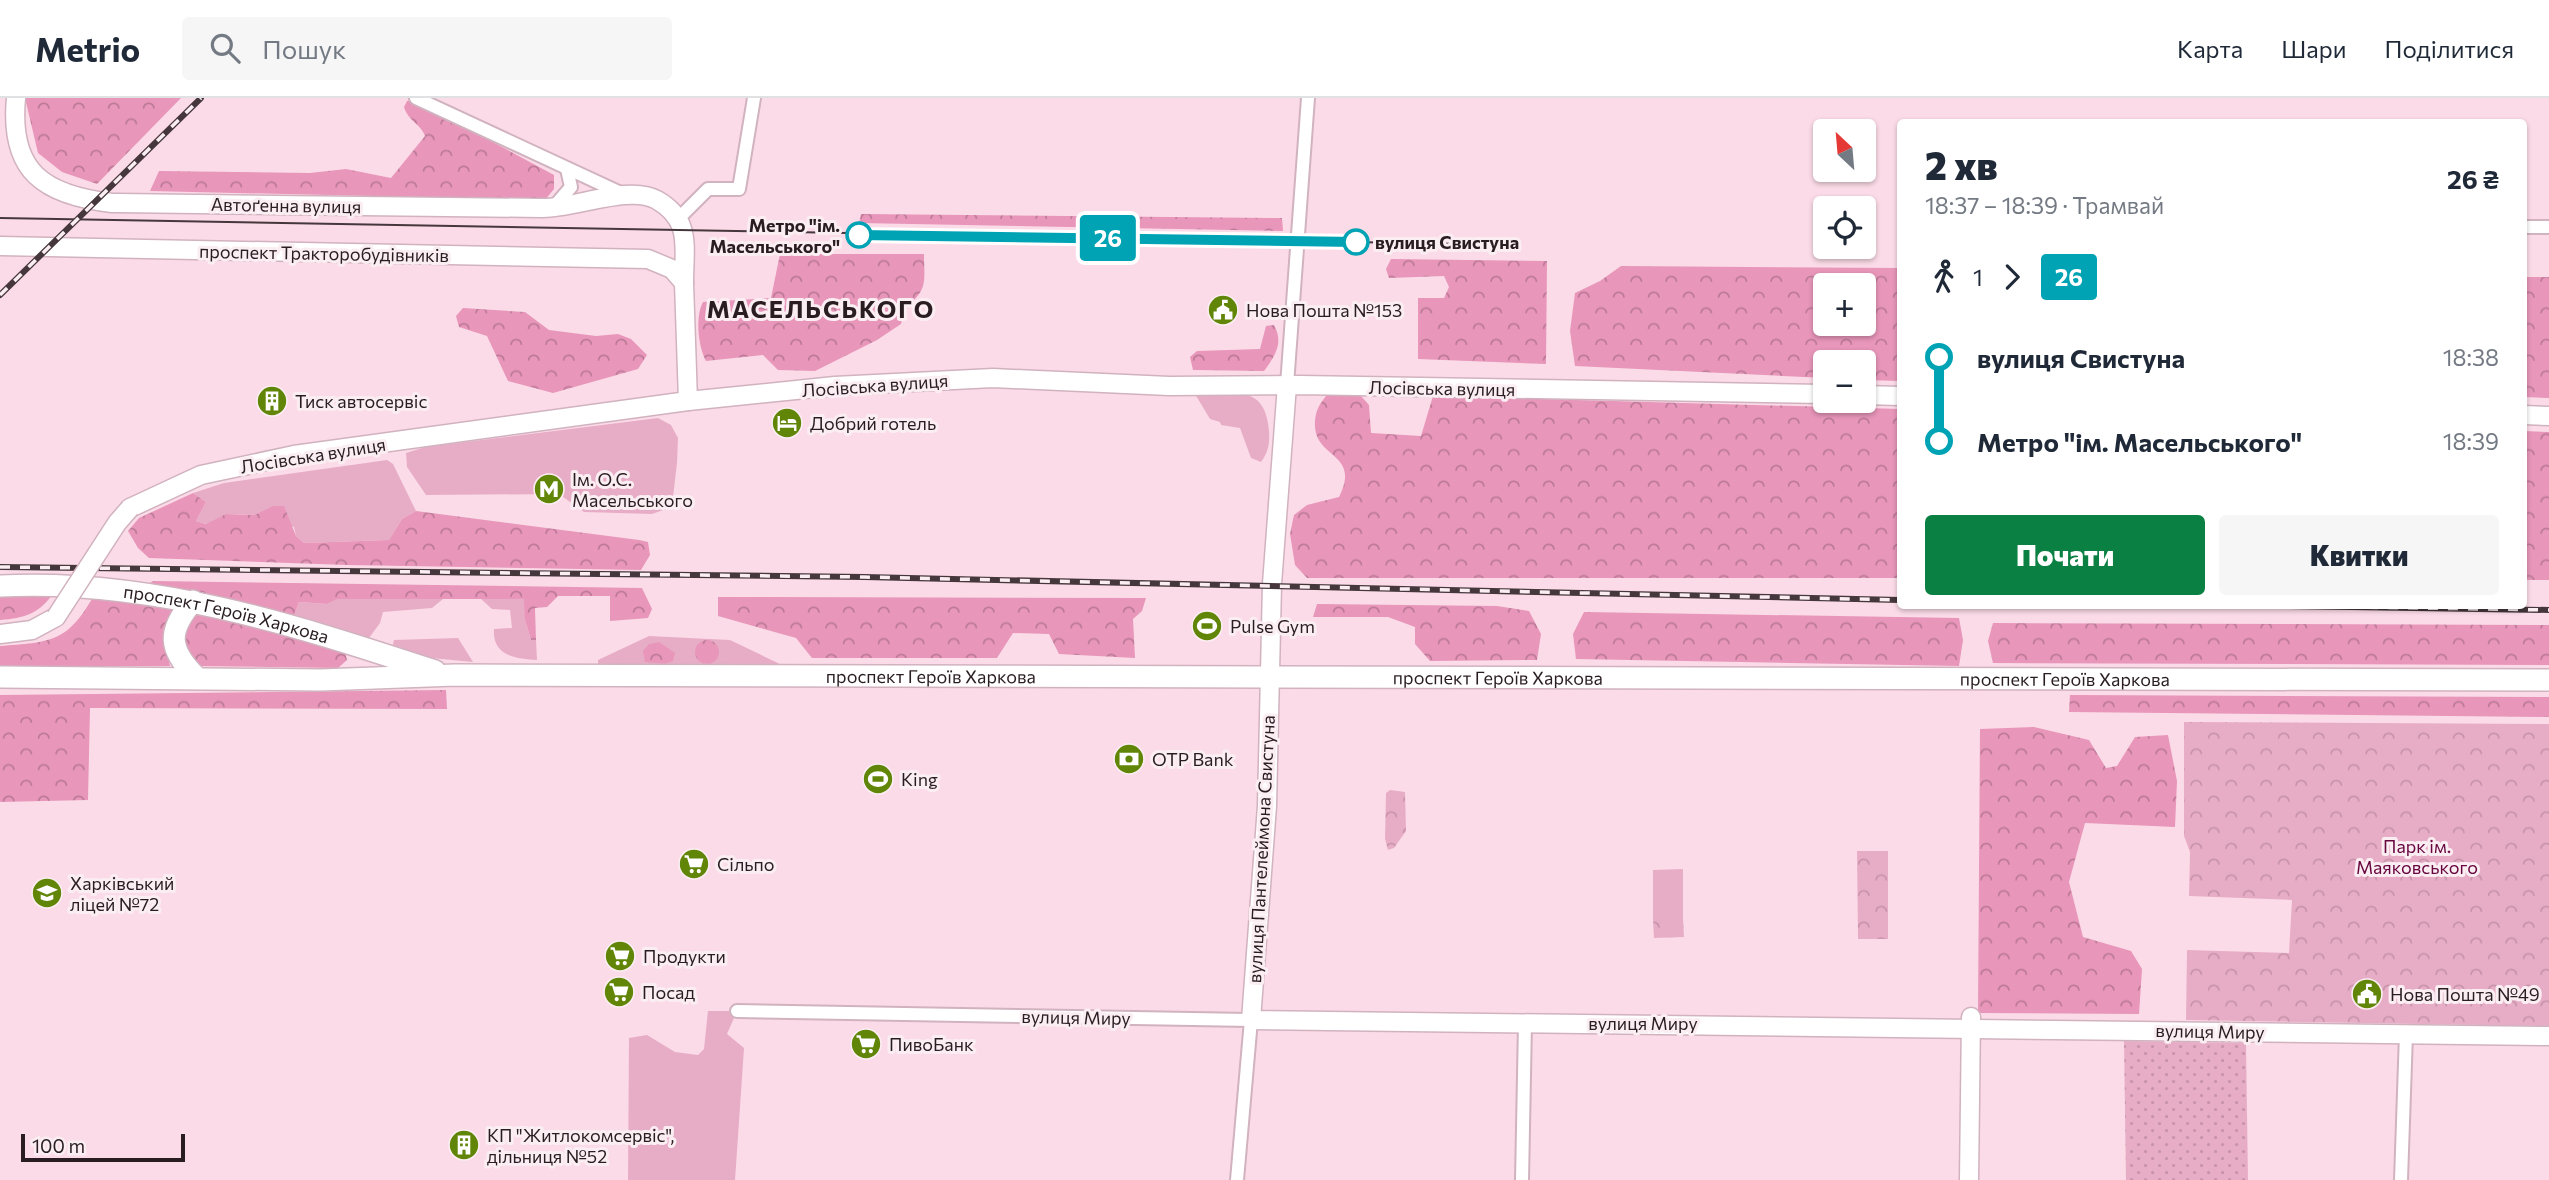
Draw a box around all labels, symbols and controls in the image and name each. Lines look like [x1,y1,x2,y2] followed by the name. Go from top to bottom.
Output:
[182,17,672,80] search box
[35,28,140,69] text: Metrio
[206,29,244,67] icon: search
[262,33,346,64] text: Пошук
[2177,34,2243,63] text: Карта
[2281,34,2347,63] text: Шари
[2385,34,2514,63] text: Поділитися
[1813,119,1876,182] north arrow
[1813,119,1876,413] map controls
[1925,141,1998,188] text: 2 хв
[2447,163,2499,194] text: 26 ₴
[1925,191,2164,219] text: 18:37 – 18:39 · Трамвай
[211,193,361,217] street label: Автоґенна вулиця
[1813,196,1876,259] button: locate
[709,214,840,257] place label: Метро "ім. Масельського"
[1076,215,1140,261] line badge: 26
[846,222,872,248] marker: Метро "ім. Масельського"
[1094,223,1122,252] text: 26
[1343,229,1369,255] marker: вулиця Свистуна
[1375,231,1519,253] place label: вулиця Свистуна
[199,240,449,266] street label: проспект Тракторобудівників
[1925,258,1963,296] icon: walk
[1993,258,2031,296] icon: forward
[2055,262,2083,291] text: 26
[1973,263,1983,291] text: 1
[1813,273,1876,336] button: +
[1206,293,1240,327] public building icon: Нова Пошта №153
[707,294,935,323] district label: МАСЕЛЬСЬКОГО
[1246,299,1402,321] place label: Нова Пошта №153
[1977,342,2185,373] text: вулиця Свистуна
[2443,343,2499,371] text: 18:38
[1813,350,1876,413] button: −
[801,369,949,401] street label: Лосівська вулиця
[1368,376,1516,400] street label: Лосівська вулиця
[255,384,289,418] building icon: Тиск автосервіс
[295,390,427,412] place label: Тиск автосервіс
[770,406,804,440] hotel icon: Добрий готель
[810,412,936,434] place label: Добрий готель
[1977,426,2302,457] text: Метро "ім. Масельського"
[2443,427,2499,455] text: 18:39
[239,433,387,477] street label: Лосівська вулиця
[572,468,693,511] place label: Ім. О.С. Масельського
[532,472,566,506] metro station icon: Ім. О.С. Масельського
[1925,515,2205,595] button: Почати
[2219,515,2499,595] button: Квитки
[122,580,332,648] street label: проспект Героїв Харкова
[1190,609,1224,643] sports icon: Pulse Gym
[1230,615,1315,637] place label: Pulse Gym
[826,665,1036,687] street label: проспект Героїв Харкова
[1393,666,1603,689] street label: проспект Героїв Харкова
[1960,668,2170,690] street label: проспект Героїв Харкова
[1243,714,1279,984] street label: вулиця Пантелеймона Свистуна
[1112,742,1146,776] bank icon: OTP Bank
[1152,748,1234,770] place label: OTP Bank
[861,762,895,796] sports icon: King
[901,768,938,790] place label: King
[2356,835,2478,878] park label: Парк ім. Маяковського
[677,847,711,881] supermarket icon: Сільпо
[717,853,775,875] place label: Сільпо
[70,872,174,915] place label: Харківський ліцей №72
[30,876,64,910] school or university icon: Харківський ліцей №72
[603,939,637,973] supermarket icon: Продукти
[643,945,726,967] place label: Продукти
[602,975,636,1009] supermarket icon: Посад
[2350,977,2384,1011] public building icon: Нова Пошта №49
[642,981,695,1003] place label: Посад
[2390,983,2540,1005] place label: Нова Пошта №49
[1021,1005,1131,1029] street label: вулиця Миру
[1588,1012,1698,1034] street label: вулиця Миру
[2155,1019,2265,1043] street label: вулиця Миру
[849,1027,883,1061] supermarket icon: ПивоБанк
[889,1033,974,1055] place label: ПивоБанк
[487,1124,674,1167] place label: КП "Житлокомсервіс", дільниця №52
[447,1128,481,1162] building icon: КП "Житлокомсервіс", дільниця №52
[21,1131,186,1163] scale bar
[32,1134,85,1157] text: 100 m

